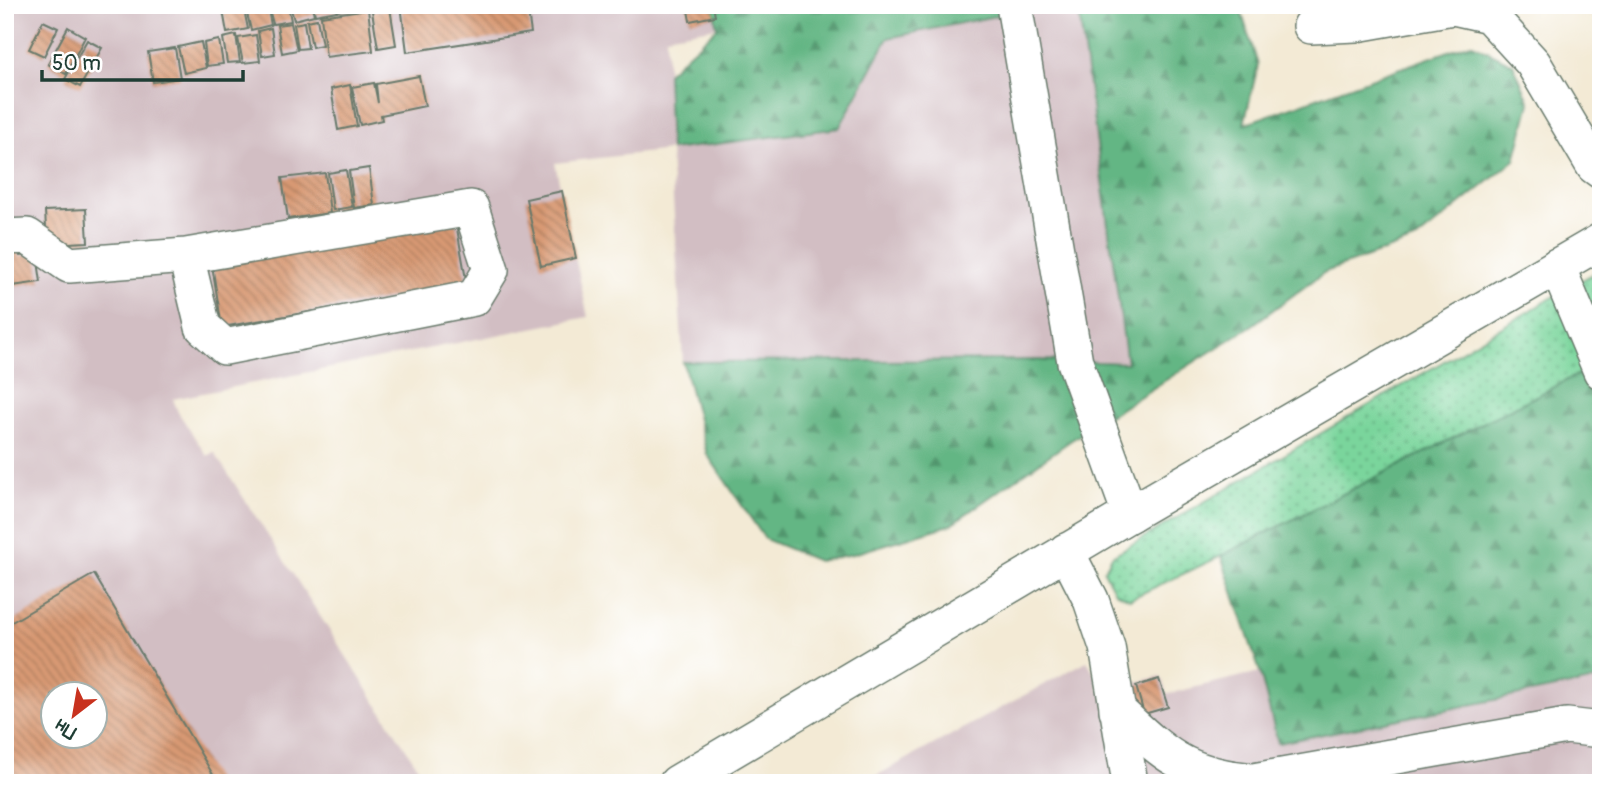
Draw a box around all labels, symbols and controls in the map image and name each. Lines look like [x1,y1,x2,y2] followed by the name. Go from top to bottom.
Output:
[42,38,243,82] scale bar
[52,50,101,77] text: 50 m
[38,680,108,750] north arrow
[51,713,81,744] text: Пн

